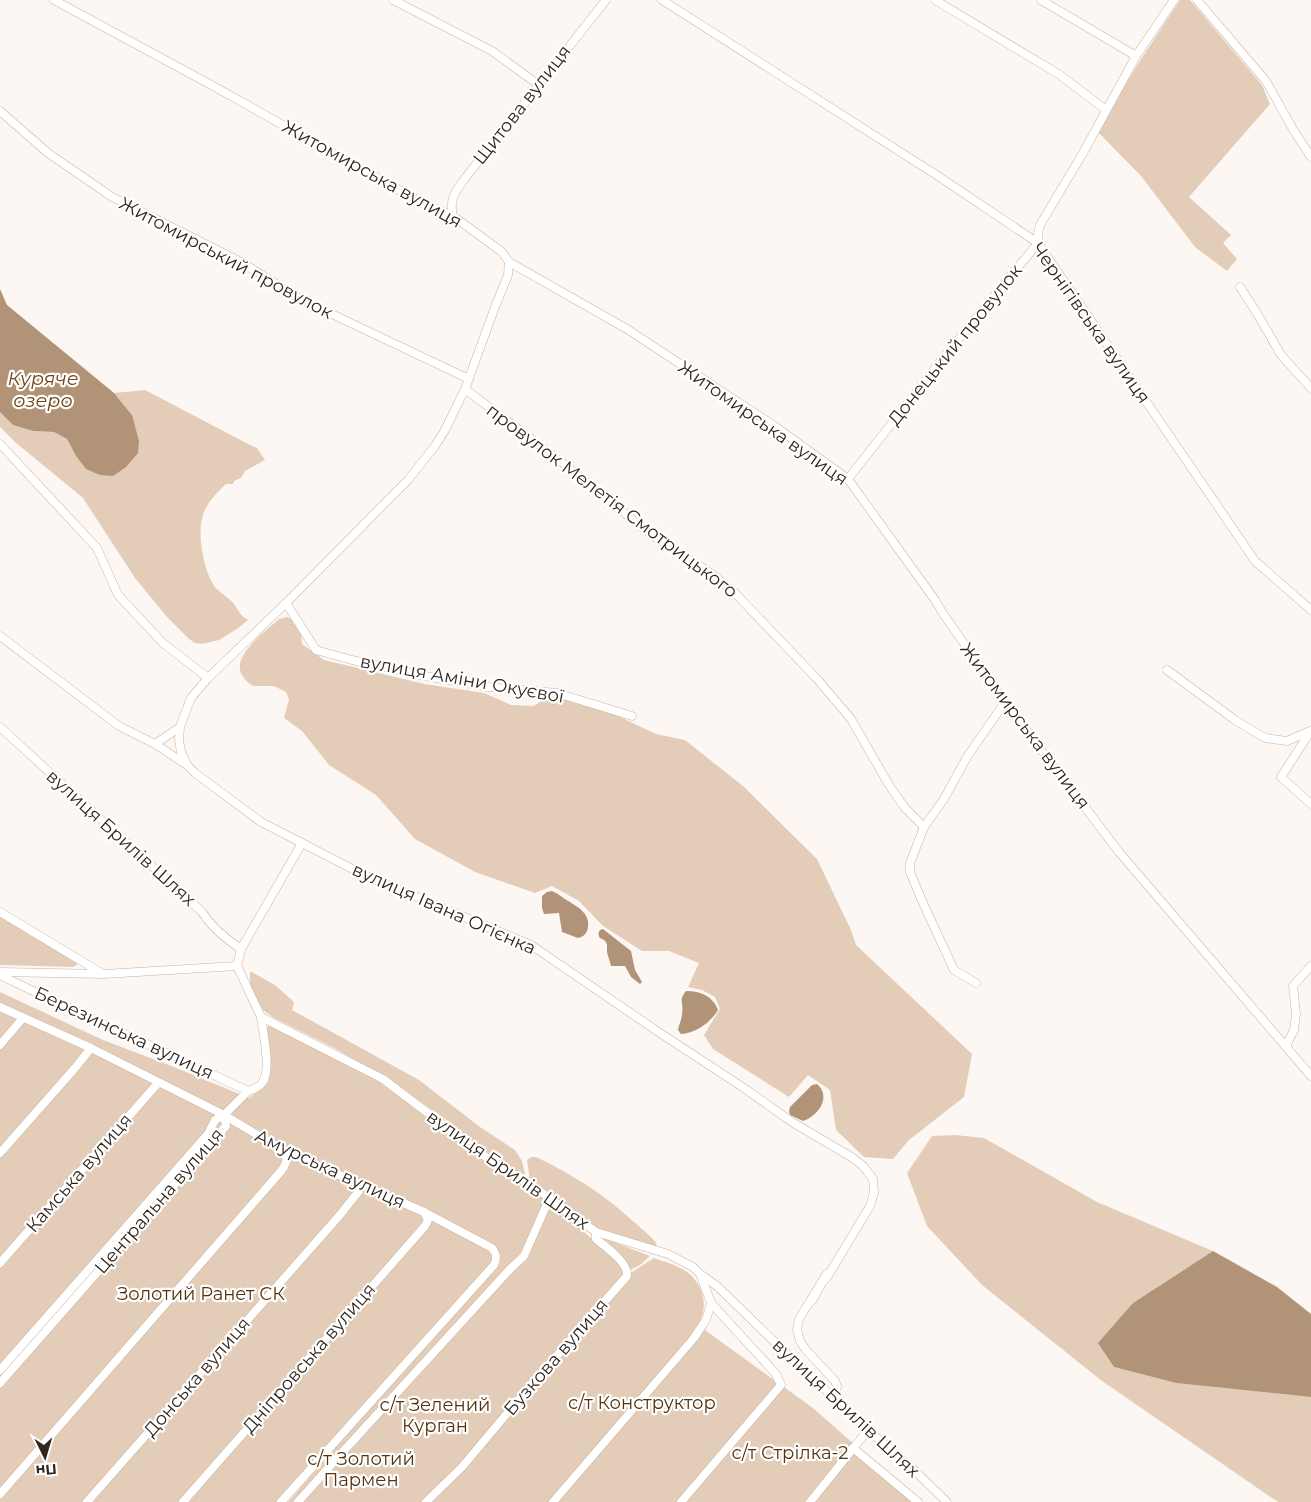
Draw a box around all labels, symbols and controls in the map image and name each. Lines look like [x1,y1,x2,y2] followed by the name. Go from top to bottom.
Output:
[468,41,576,169] street label: Щитова вулиця
[278,115,466,233] street label: Житомирська вулиця
[115,192,337,324] street label: Житомирський провулок
[1027,238,1155,408] street label: Чернігівська вулиця
[883,260,1027,430] street label: Донецький провулок
[674,356,852,490] street label: Житомирська вулиця
[8,367,78,412] water label: Куряче озеро
[482,399,742,603] street label: провулок Мелетія Смотрицького
[955,639,1095,813] street label: Житомирська вулиця
[358,650,566,708] street label: вулиця Аміни Окуєвої
[42,765,201,911] street label: вулиця Брилів Шлях
[349,859,539,959] street label: вулиця Івана Огієнка
[31,982,217,1084] street label: Березинська вулиця
[422,1106,594,1235] street label: вулиця Брилів Шлях
[21,1109,137,1237] street label: Камська вулиця
[90,1124,228,1278] street label: Центральна вулиця
[251,1125,409,1213] street label: Амурська вулиця
[238,1279,380,1437] street label: Дніпровська вулиця
[117,1283,285,1305] park label: Золотий Ранет СК
[499,1294,613,1420] street label: Бузкова вулиця
[139,1313,255,1441] street label: Донська вулиця
[768,1334,925,1482] street label: вулиця Брилів Шлях
[568,1392,716,1414] park label: с/т Конструктор
[380,1394,490,1437] park label: с/т Зелений Курган
[20,1432,70,1482] north arrow
[732,1442,848,1464] park label: с/т Стрілка-2
[307,1448,415,1491] park label: с/т Золотий Пармен
[35,1460,57,1480] text: Пн

